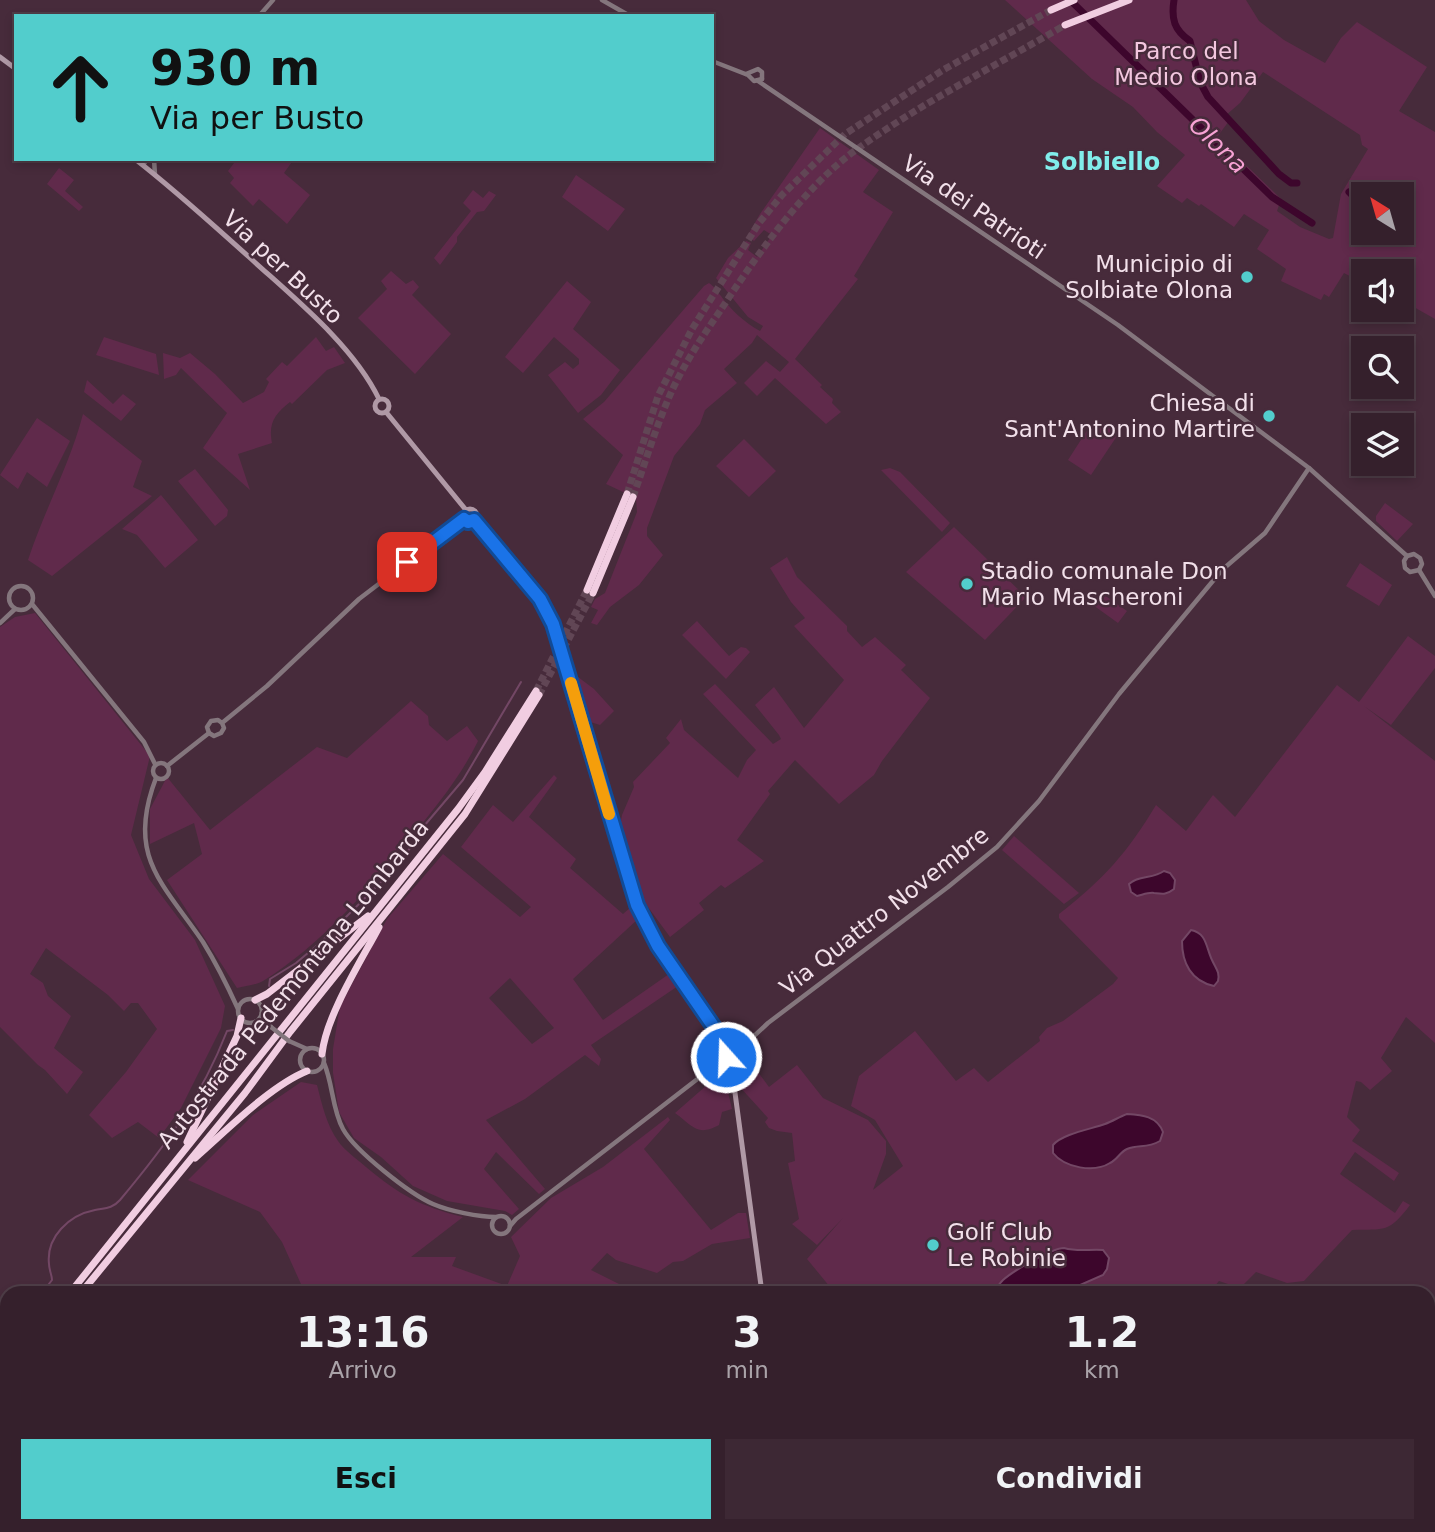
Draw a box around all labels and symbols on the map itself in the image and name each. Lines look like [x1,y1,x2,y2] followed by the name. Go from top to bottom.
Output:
[1114,38,1258,90] park label: Parco del Medio Olona
[1183,111,1253,179] water label: Olona
[1044,148,1160,176] district label: Solbiello
[898,150,1050,264] street label: Via dei Patrioti
[1351,182,1414,245] north arrow
[218,205,348,329] street label: Via per Busto
[1065,251,1233,303] place label: Municipio di Solbiate Olona
[1239,269,1255,285] marker: Municipio di Solbiate Olona
[1004,390,1255,442] place label: Chiesa di Sant'Antonino Martire
[1261,408,1277,424] marker: Chiesa di Sant'Antonino Martire
[377,532,437,592] pin
[981,558,1228,610] place label: Stadio comunale Don Mario Mascheroni
[959,576,975,592] marker: Stadio comunale Don Mario Mascheroni
[152,814,434,1154] street label: Autostrada Pedemontana Lombarda
[775,822,993,1000] street label: Via Quattro Novembre
[689,1020,763,1094] position arrow
[947,1219,1066,1271] place label: Golf Club Le Robinie
[925,1237,941,1253] marker: Golf Club Le Robinie

